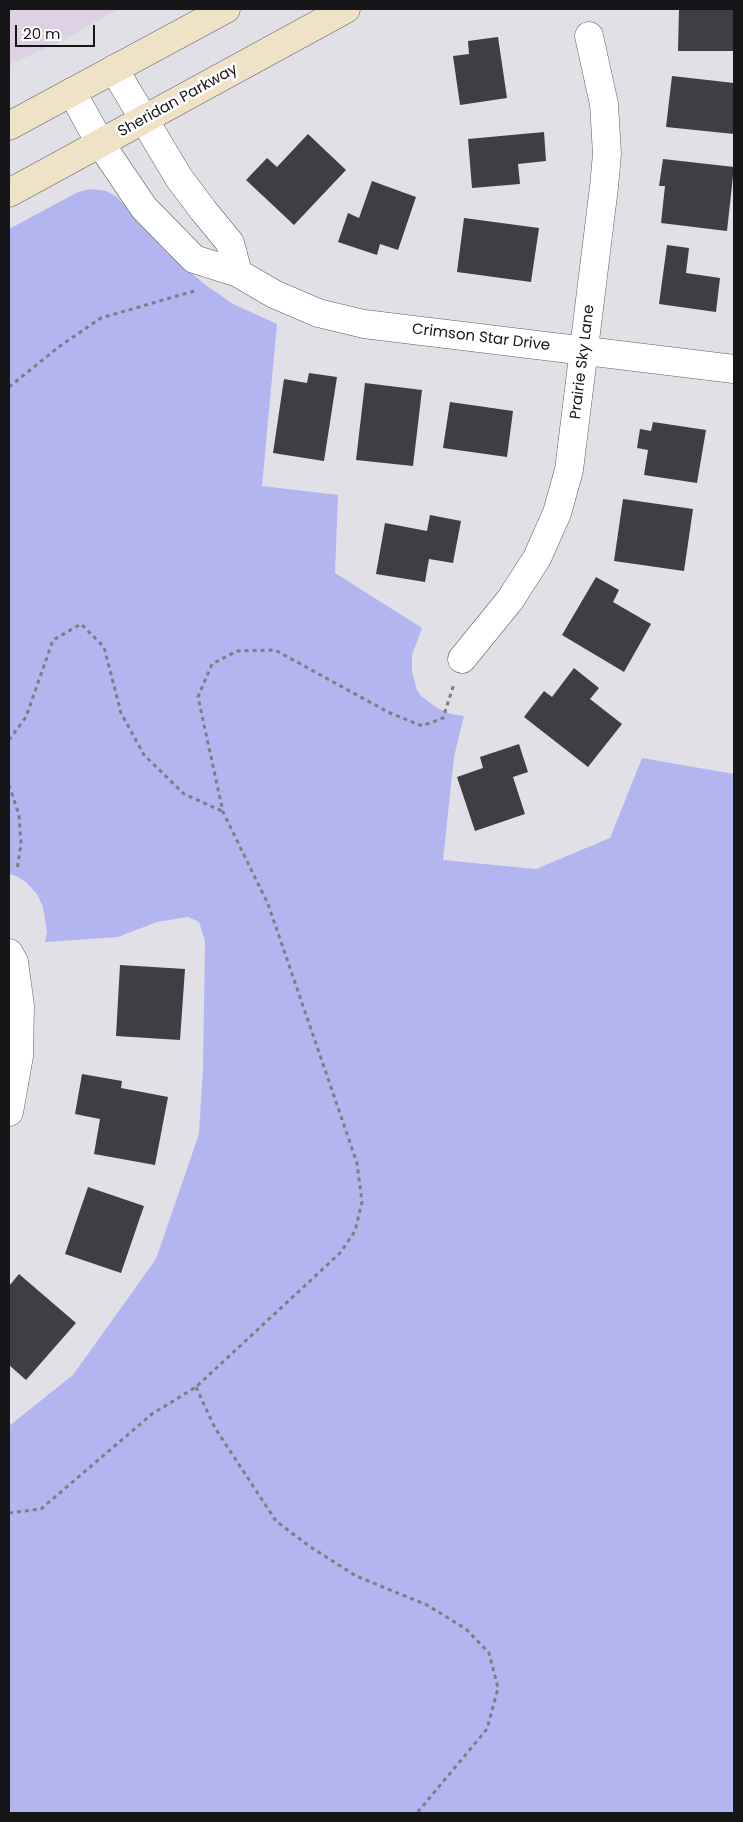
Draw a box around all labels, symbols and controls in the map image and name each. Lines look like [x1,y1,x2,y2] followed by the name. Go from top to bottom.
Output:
[18,15,98,47] scale bar
[23,23,61,44] text: 20 m
[115,61,241,141] street label: Sheridan Parkway
[567,304,599,420] street label: Prairie Sky Lane
[411,321,551,355] street label: Crimson Star Drive

